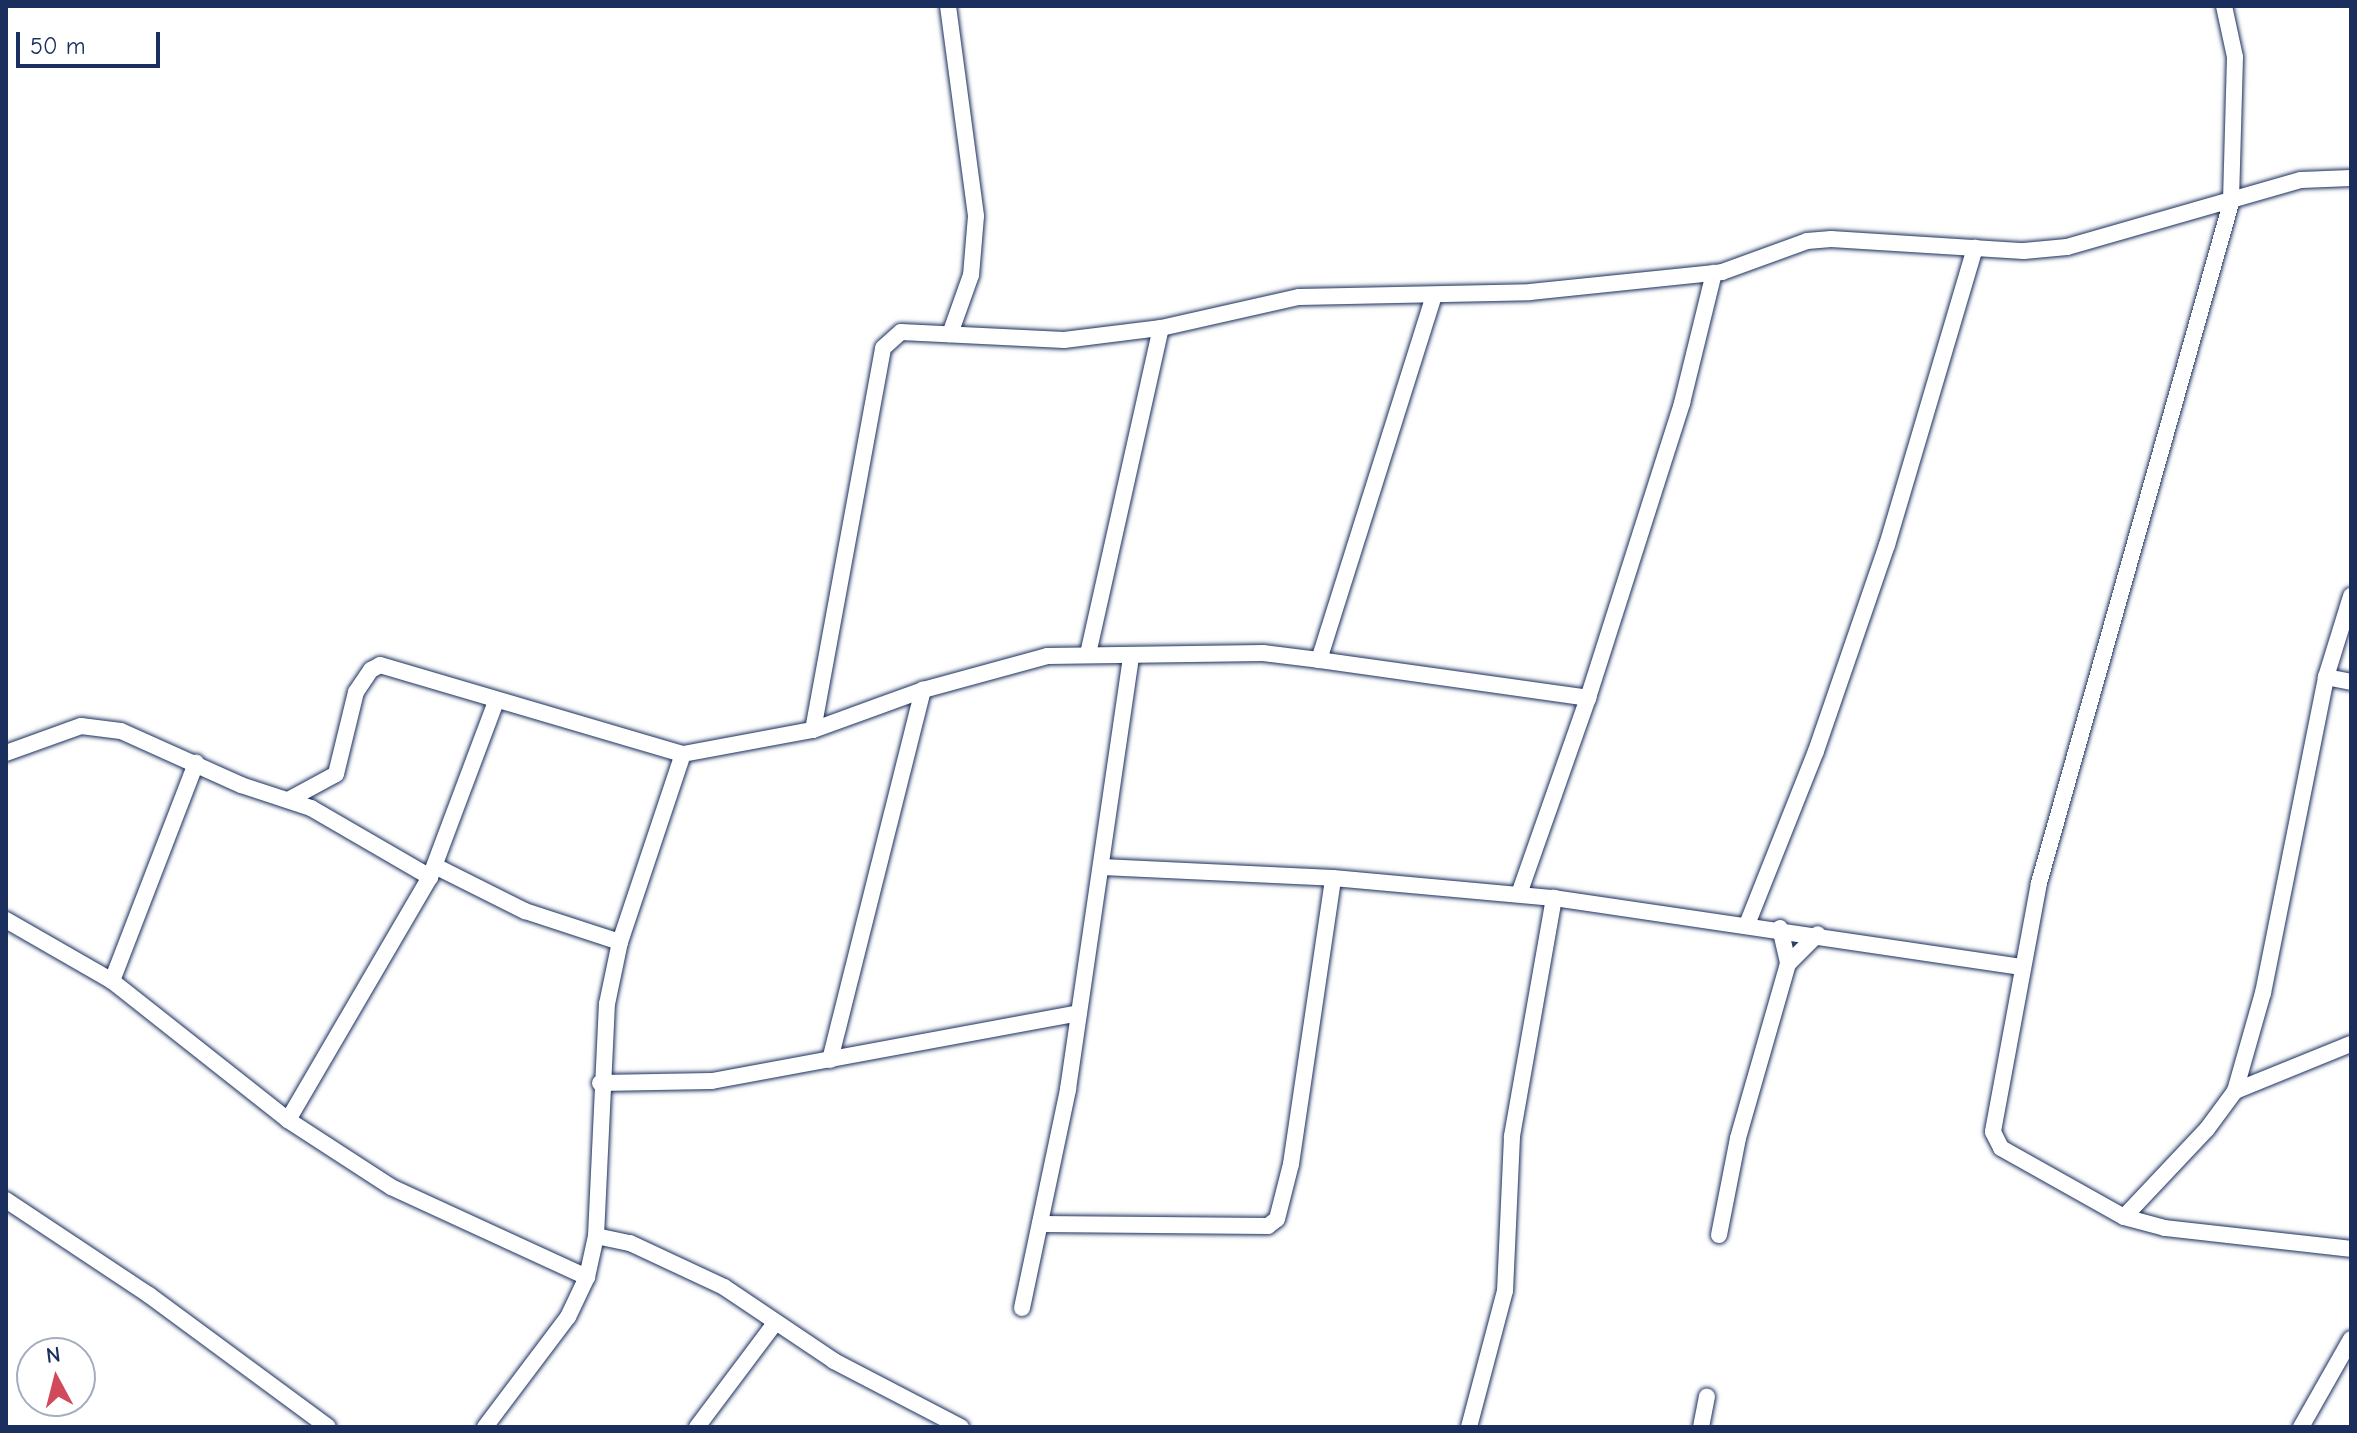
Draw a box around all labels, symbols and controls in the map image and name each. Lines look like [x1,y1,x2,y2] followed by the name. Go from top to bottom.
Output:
[20,16,164,66] scale bar
[30,32,86,60] text: 50 m
[16,1337,96,1417] north arrow
[45,1341,62,1369] text: N

